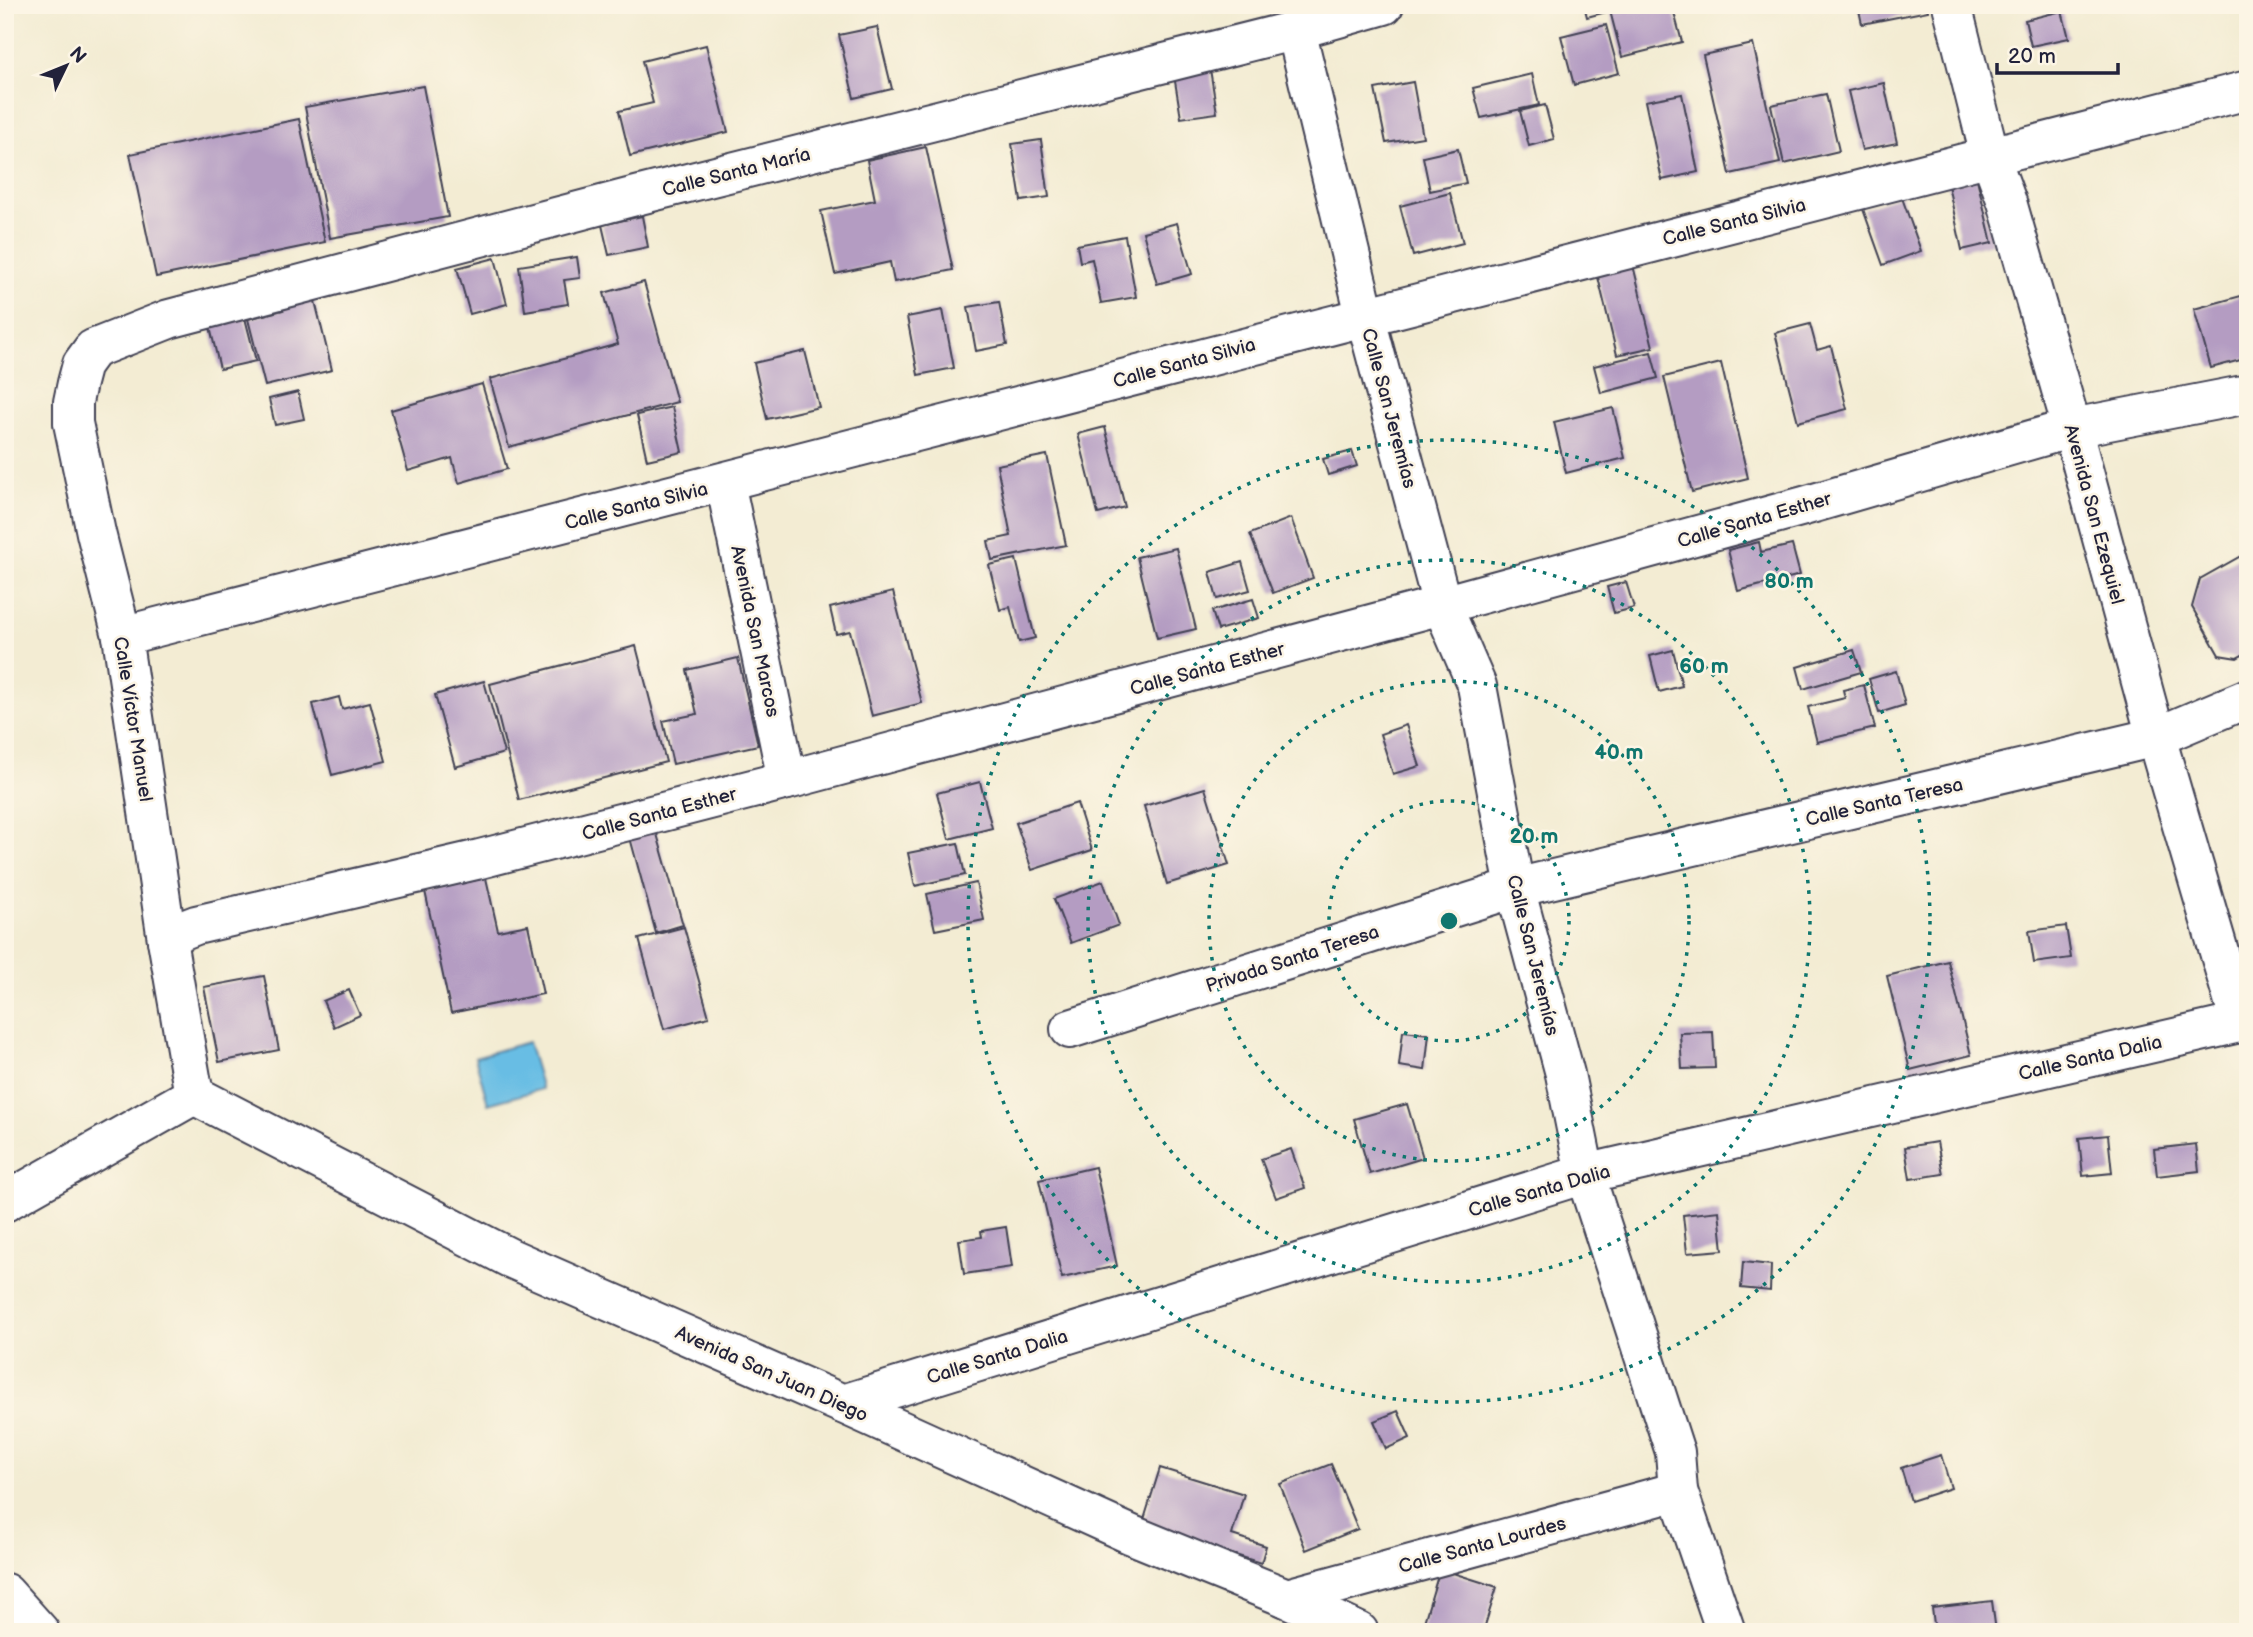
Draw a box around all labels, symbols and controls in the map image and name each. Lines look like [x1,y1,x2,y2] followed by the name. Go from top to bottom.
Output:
[32,32,102,102] north arrow
[1997,32,2118,76] scale bar
[64,42,91,68] text: N
[2008,44,2056,69] text: 20 m
[660,143,813,202] street label: Calle Santa María
[1660,194,1808,251] street label: Calle Santa Silvia
[1356,326,1421,491] street label: Calle San Jeremías
[1110,333,1258,394] street label: Calle Santa Silvia
[2058,422,2129,607] street label: Avenida San Ezequiel
[562,478,710,535] street label: Calle Santa Silvia
[1675,487,1835,553] street label: Calle Santa Esther
[725,543,784,719] street label: Avenida San Marcos
[1764,569,1814,594] text: 80 m
[108,635,157,803] street label: Calle Víctor Manuel
[1128,637,1288,701] street label: Calle Santa Esther
[1679,654,1729,679] text: 60 m
[1594,740,1644,765] text: 40 m
[1803,773,1965,832] street label: Calle Santa Teresa
[580,782,740,846] street label: Calle Santa Esther
[1510,824,1558,849] text: 20 m
[1501,873,1564,1038] street label: Calle San Jeremías
[1437,909,1461,933] centre of rings
[1203,921,1382,998] street label: Privada Santa Teresa
[2016,1031,2164,1086] street label: Calle Santa Dalia
[1466,1160,1613,1223] street label: Calle Santa Dalia
[672,1321,871,1427] street label: Avenida San Juan Diego
[924,1325,1071,1390] street label: Calle Santa Dalia
[1396,1512,1569,1579] street label: Calle Santa Lourdes

